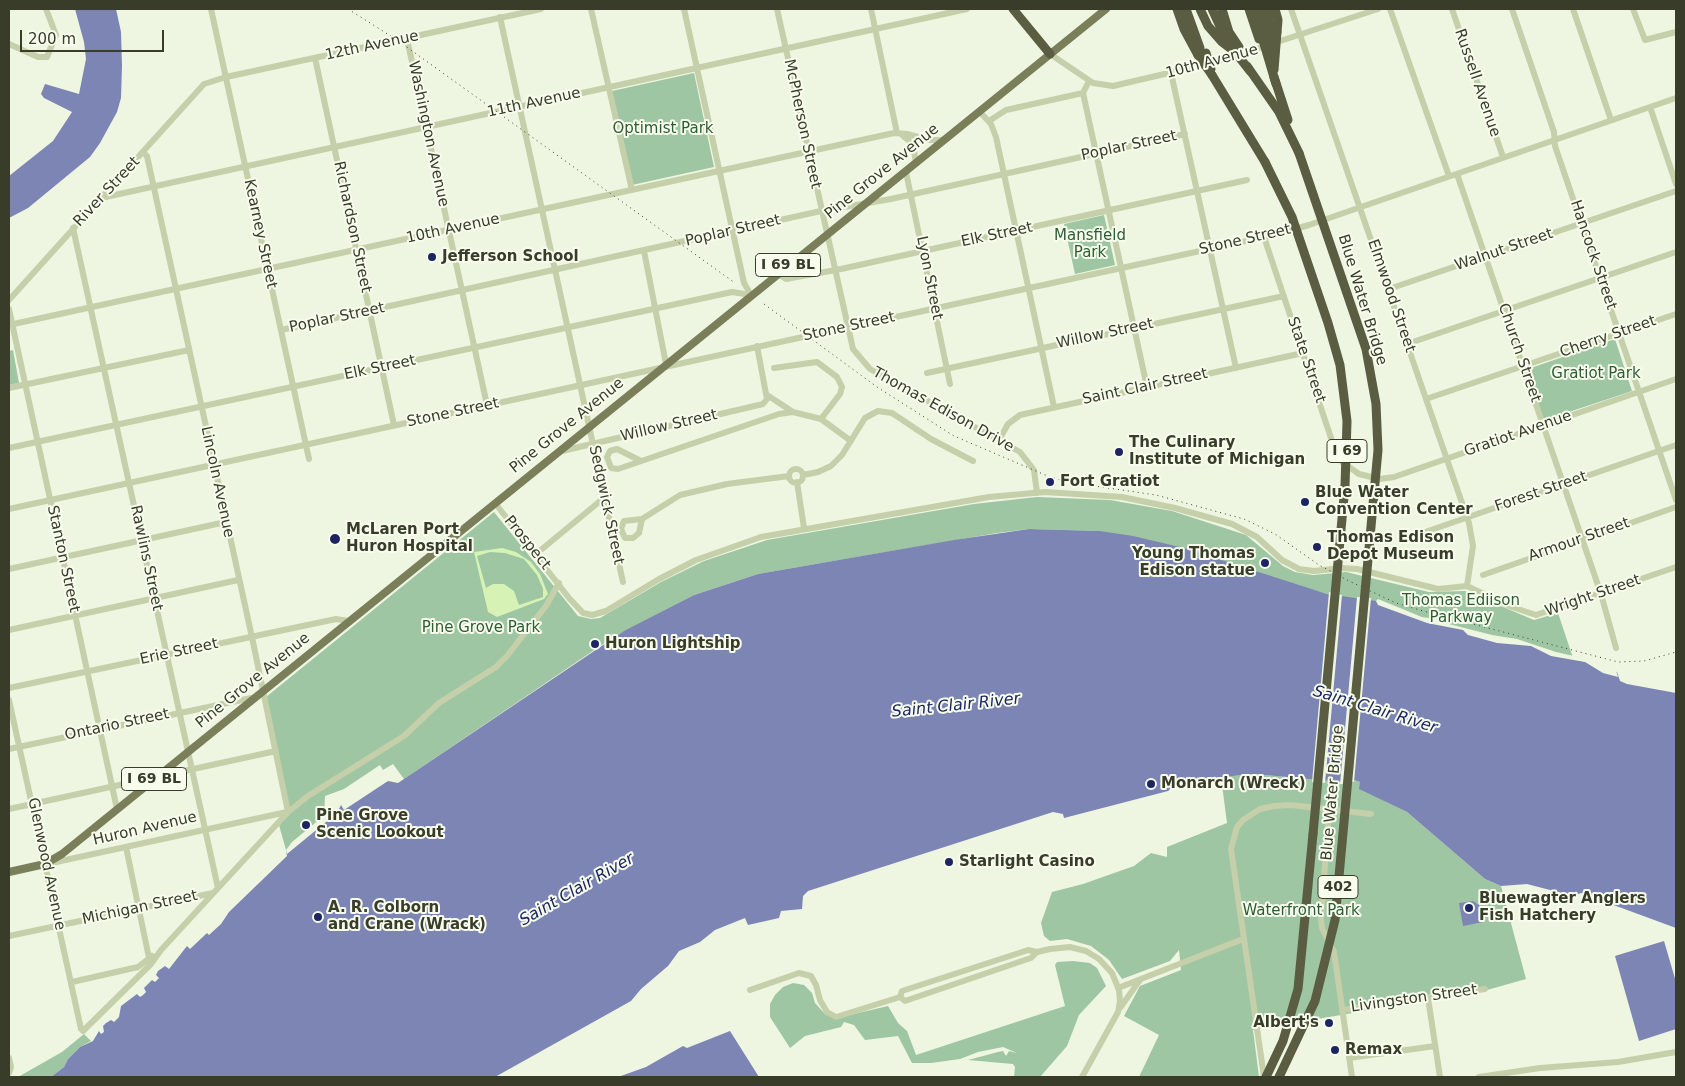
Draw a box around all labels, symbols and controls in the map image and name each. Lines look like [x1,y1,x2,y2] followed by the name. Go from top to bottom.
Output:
[22,20,166,52] scale bar
[324,27,420,65] street label: 12th Avenue
[1450,27,1504,139] street label: Russell Avenue
[28,30,76,48] text: 200 m
[1164,41,1260,83] street label: 10th Avenue
[779,58,825,190] street label: McPherson Street
[404,59,452,209] street label: Washington Avenue
[486,84,582,122] street label: 11th Avenue
[612,120,714,138] park label: Optimist Park
[821,120,943,224] street label: Pine Grove Avenue
[1080,127,1178,165] street label: Poplar Street
[70,153,144,231] street label: River Street
[329,160,375,294] street label: Richardson Street
[240,178,280,290] street label: Kearney Street
[1566,198,1620,312] street label: Hancock Street
[405,210,501,248] street label: 10th Avenue
[684,211,782,251] street label: Poplar Street
[960,219,1034,251] street label: Elk Street
[1197,221,1293,259] street label: Stone Street
[1453,225,1555,275] street label: Walnut Street
[1054,227,1126,262] park label: Mansfield Park
[1334,232,1390,368] street label: Blue Water Bridge
[912,235,946,321] street label: Lyon Street
[1363,237,1419,355] street label: Elmwood Street
[442,248,579,266] place label: Jefferson School
[426,251,438,263] marker: Jefferson School
[756,254,820,276] road number: I 69 BL
[288,299,386,337] street label: Poplar Street
[1494,301,1544,405] street label: Church Street
[801,308,897,346] street label: Stone Street
[1558,312,1658,362] street label: Cherry Street
[1283,314,1329,406] street label: State Street
[1055,315,1155,353] street label: Willow Street
[343,352,417,384] street label: Elk Street
[869,364,1017,456] street label: Thomas Edison Drive
[1081,365,1209,409] street label: Saint Clair Street
[1551,365,1641,383] park label: Gratiot Park
[506,374,628,478] street label: Pine Grove Avenue
[405,394,501,432] street label: Stone Street
[619,406,719,446] street label: Willow Street
[1462,407,1574,461] street label: Gratiot Avenue
[196,425,238,539] street label: Lincoln Avenue
[1129,434,1305,469] place label: The Culinary Institute of Michigan
[1327,440,1367,462] road number: I 69
[585,444,627,566] street label: Sedgwick Street
[1113,446,1125,458] marker: The Culinary Institute of Michigan
[1493,468,1589,516] street label: Forest Street
[1060,473,1159,491] place label: Fort Gratiot
[1044,476,1056,488] marker: Fort Gratiot
[1315,484,1473,519] place label: Blue Water Convention Center
[1299,496,1311,508] marker: Blue Water Convention Center
[43,504,83,614] street label: Stanton Street
[126,504,166,612] street label: Rawlins Street
[500,512,554,574] street label: Prospect
[1526,514,1632,566] street label: Armour Street
[346,521,473,556] place label: McLaren Port Huron Hospital
[1327,529,1454,564] place label: Thomas Edison Depot Museum
[328,532,342,546] marker: McLaren Port Huron Hospital
[1311,541,1323,553] marker: Thomas Edison Depot Museum
[1132,545,1255,580] place label: Young Thomas Edison statue
[1259,557,1271,569] marker: Young Thomas Edison statue
[1543,571,1643,621] street label: Wright Street
[1402,592,1520,627] park label: Thomas Ediison Parkway
[422,619,540,637] park label: Pine Grove Park
[192,629,314,733] street label: Pine Grove Avenue
[138,635,220,669] street label: Erie Street
[605,635,741,653] place label: Huron Lightship
[589,638,601,650] marker: Huron Lightship
[1311,682,1439,738] water label: Saint Clair River
[891,690,1021,722] water label: Saint Clair River
[63,705,171,745] street label: Ontario Street
[1318,724,1348,862] street label: Blue Water Bridge
[122,768,186,791] road number: I 69 BL
[1161,775,1306,793] place label: Monarch (Wreck)
[1145,778,1157,790] marker: Monarch (Wreck)
[23,796,69,932] street label: Glenwood Avenue
[316,807,444,842] place label: Pine Grove Scenic Lookout
[91,808,199,850] street label: Huron Avenue
[300,819,312,831] marker: Pine Grove Scenic Lookout
[516,849,638,931] water label: Saint Clair River
[959,853,1095,871] place label: Starlight Casino
[943,856,955,868] marker: Starlight Casino
[1318,876,1358,899] road number: 402
[81,887,199,929] street label: Michigan Street
[1479,890,1646,925] place label: Bluewagter Anglers Fish Hatchery
[328,899,486,934] place label: A. R. Colborn and Crane (Wrack)
[1242,902,1360,920] park label: Waterfront Park
[1463,902,1475,914] marker: Bluewagter Anglers Fish Hatchery
[312,911,324,923] marker: A. R. Colborn and Crane (Wrack)
[1350,981,1478,1017] street label: Livingston Street
[1253,1014,1319,1032] place label: Albert's
[1323,1017,1335,1029] marker: Albert's
[1345,1041,1402,1059] place label: Remax
[1329,1044,1341,1056] marker: Remax

